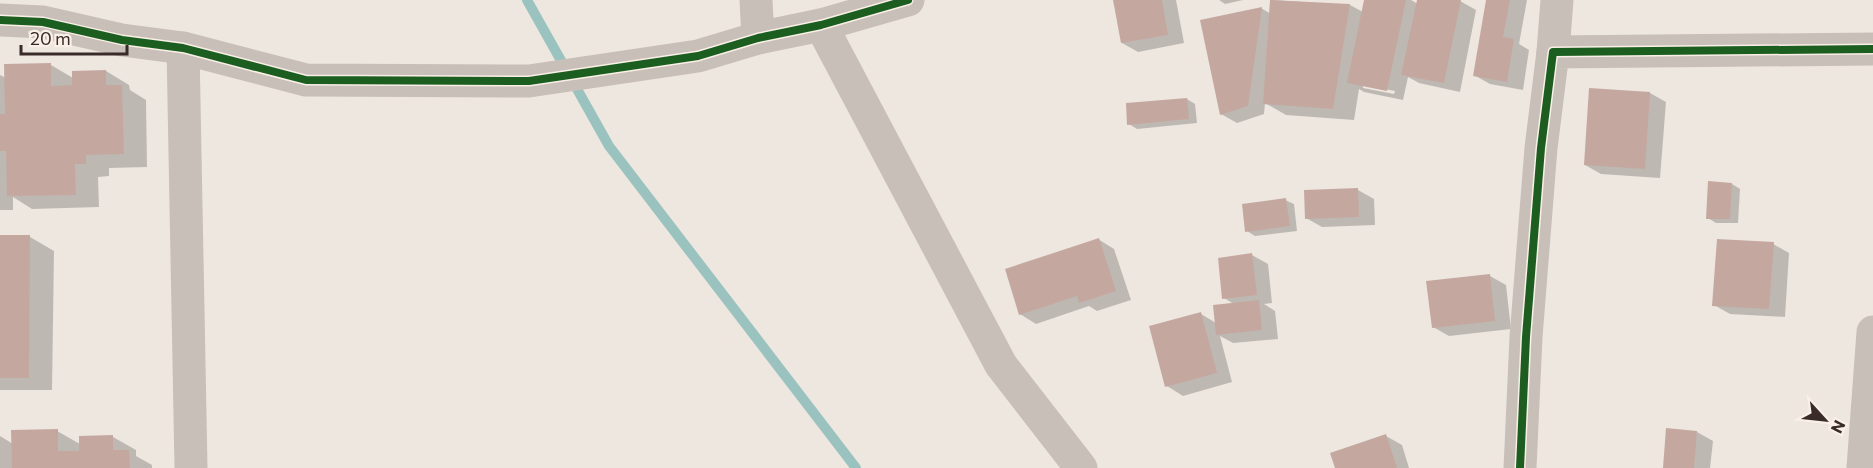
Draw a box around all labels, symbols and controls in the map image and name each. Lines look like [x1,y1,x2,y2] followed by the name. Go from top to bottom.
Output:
[21,18,128,56] scale bar
[30,27,71,49] text: 20 m
[1795,390,1855,450] north arrow
[1828,417,1850,437] text: N

